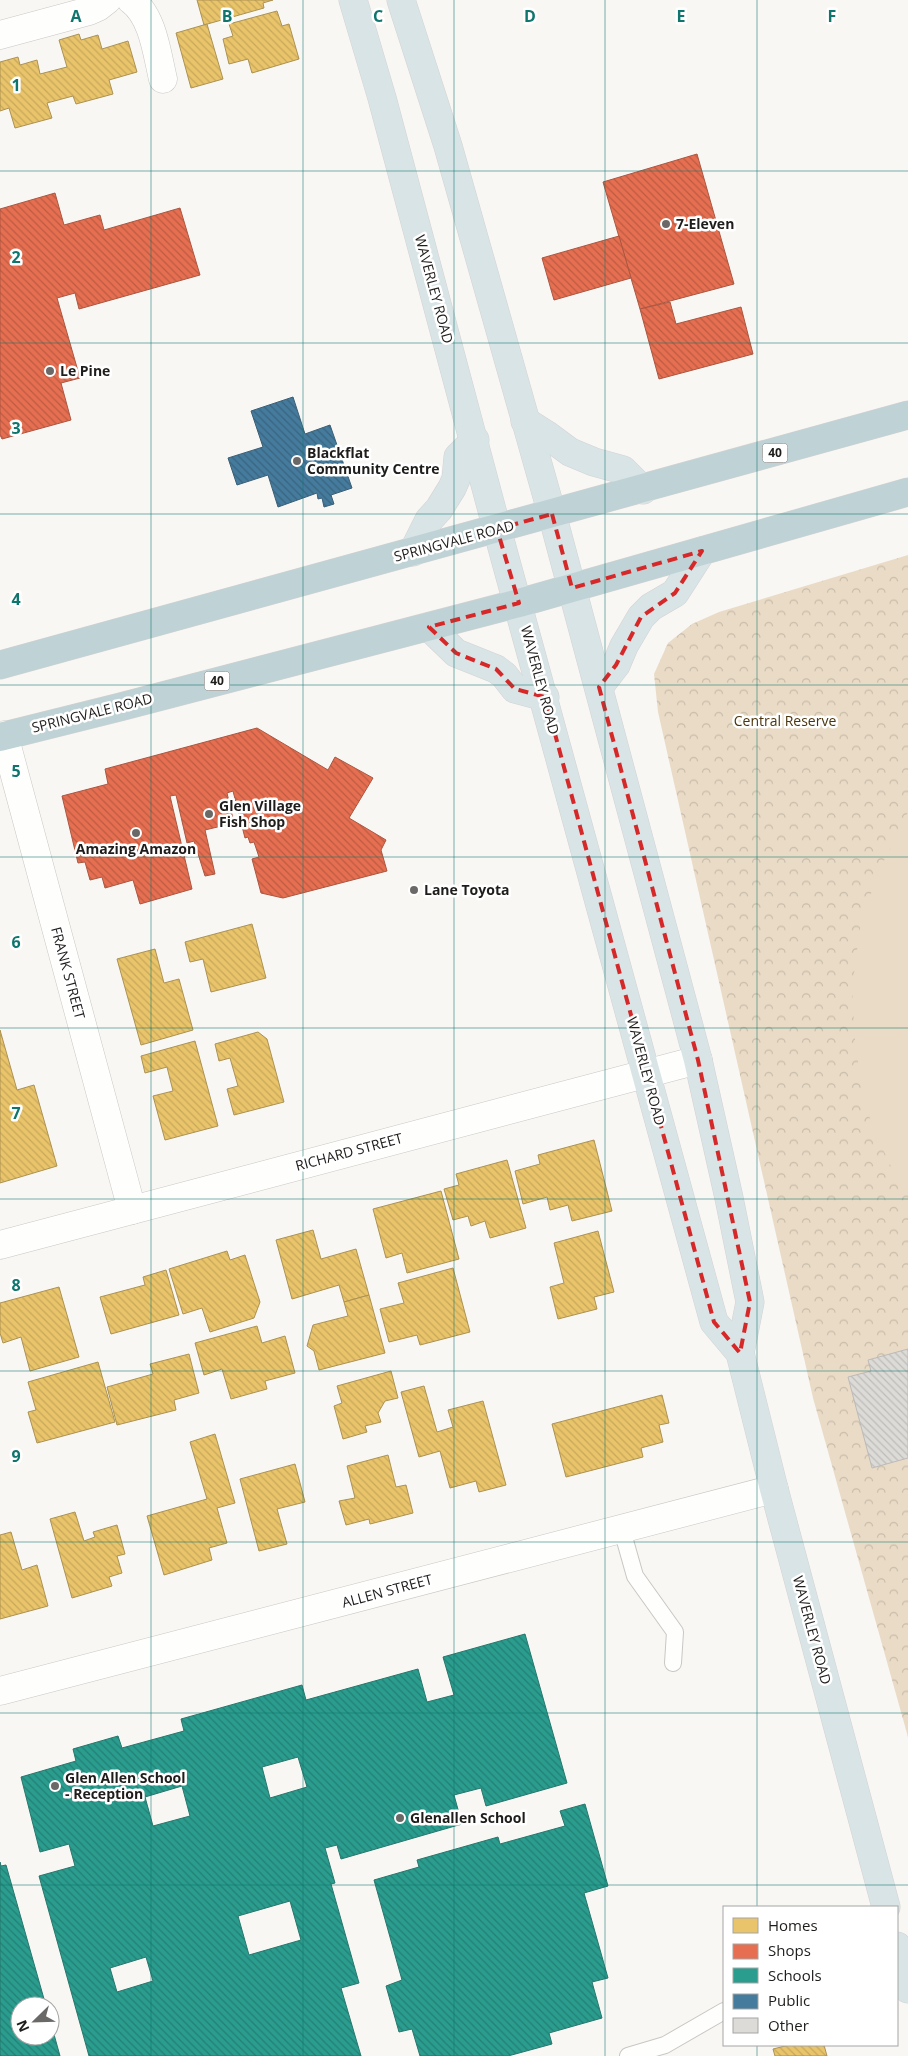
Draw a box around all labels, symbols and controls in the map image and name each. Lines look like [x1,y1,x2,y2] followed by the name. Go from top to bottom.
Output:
[70,5,82,27] text: A
[222,5,232,27] text: B
[373,5,383,27] text: C
[524,5,536,27] text: D
[677,5,686,27] text: E
[828,5,836,27] text: F
[11,74,21,96] text: 1
[676,214,734,233] place label: 7-Eleven
[660,218,672,230] marker: 7-Eleven
[411,232,458,345] street label: WAVERLEY ROAD
[11,246,21,268] text: 2
[60,361,110,380] place label: Le Pine
[44,365,56,377] marker: Le Pine
[11,417,21,439] text: 3
[307,443,440,478] place label: Blackflat Community Centre
[762,443,788,462] road number: 40
[291,455,303,467] marker: Blackflat Community Centre
[392,515,516,566] street label: SPRINGVALE ROAD
[11,588,21,610] text: 4
[517,623,564,736] street label: WAVERLEY ROAD
[204,671,230,690] road number: 40
[29,688,154,737] street label: SPRINGVALE ROAD
[734,711,836,730] park label: Central Reserve
[11,760,21,782] text: 5
[219,796,301,831] place label: Glen Village Fish Shop
[203,808,215,820] marker: Glen Village Fish Shop
[130,827,142,839] marker: Amazing Amazon
[76,839,196,858] place label: Amazing Amazon
[424,880,509,899] place label: Lane Toyota
[408,884,420,896] marker: Lane Toyota
[47,925,90,1021] street label: FRANK STREET
[11,931,21,953] text: 6
[623,1014,670,1127] street label: WAVERLEY ROAD
[11,1102,21,1124] text: 7
[293,1128,405,1175] street label: RICHARD STREET
[11,1274,21,1296] text: 8
[11,1445,21,1467] text: 9
[340,1569,434,1612] street label: ALLEN STREET
[789,1573,836,1686] street label: WAVERLEY ROAD
[65,1768,186,1803] place label: Glen Allen School - Reception
[49,1780,61,1792] marker: Glen Allen School - Reception
[410,1808,526,1827] place label: Glenallen School
[394,1812,406,1824] marker: Glenallen School
[723,1906,898,2046] legend
[768,1915,818,1935] text: Homes
[768,1940,811,1960] text: Shops
[768,1965,822,1985] text: Schools
[768,1990,810,2010] text: Public
[10,1996,60,2046] north arrow
[768,2015,809,2035] text: Other
[12,2017,34,2035] text: N

